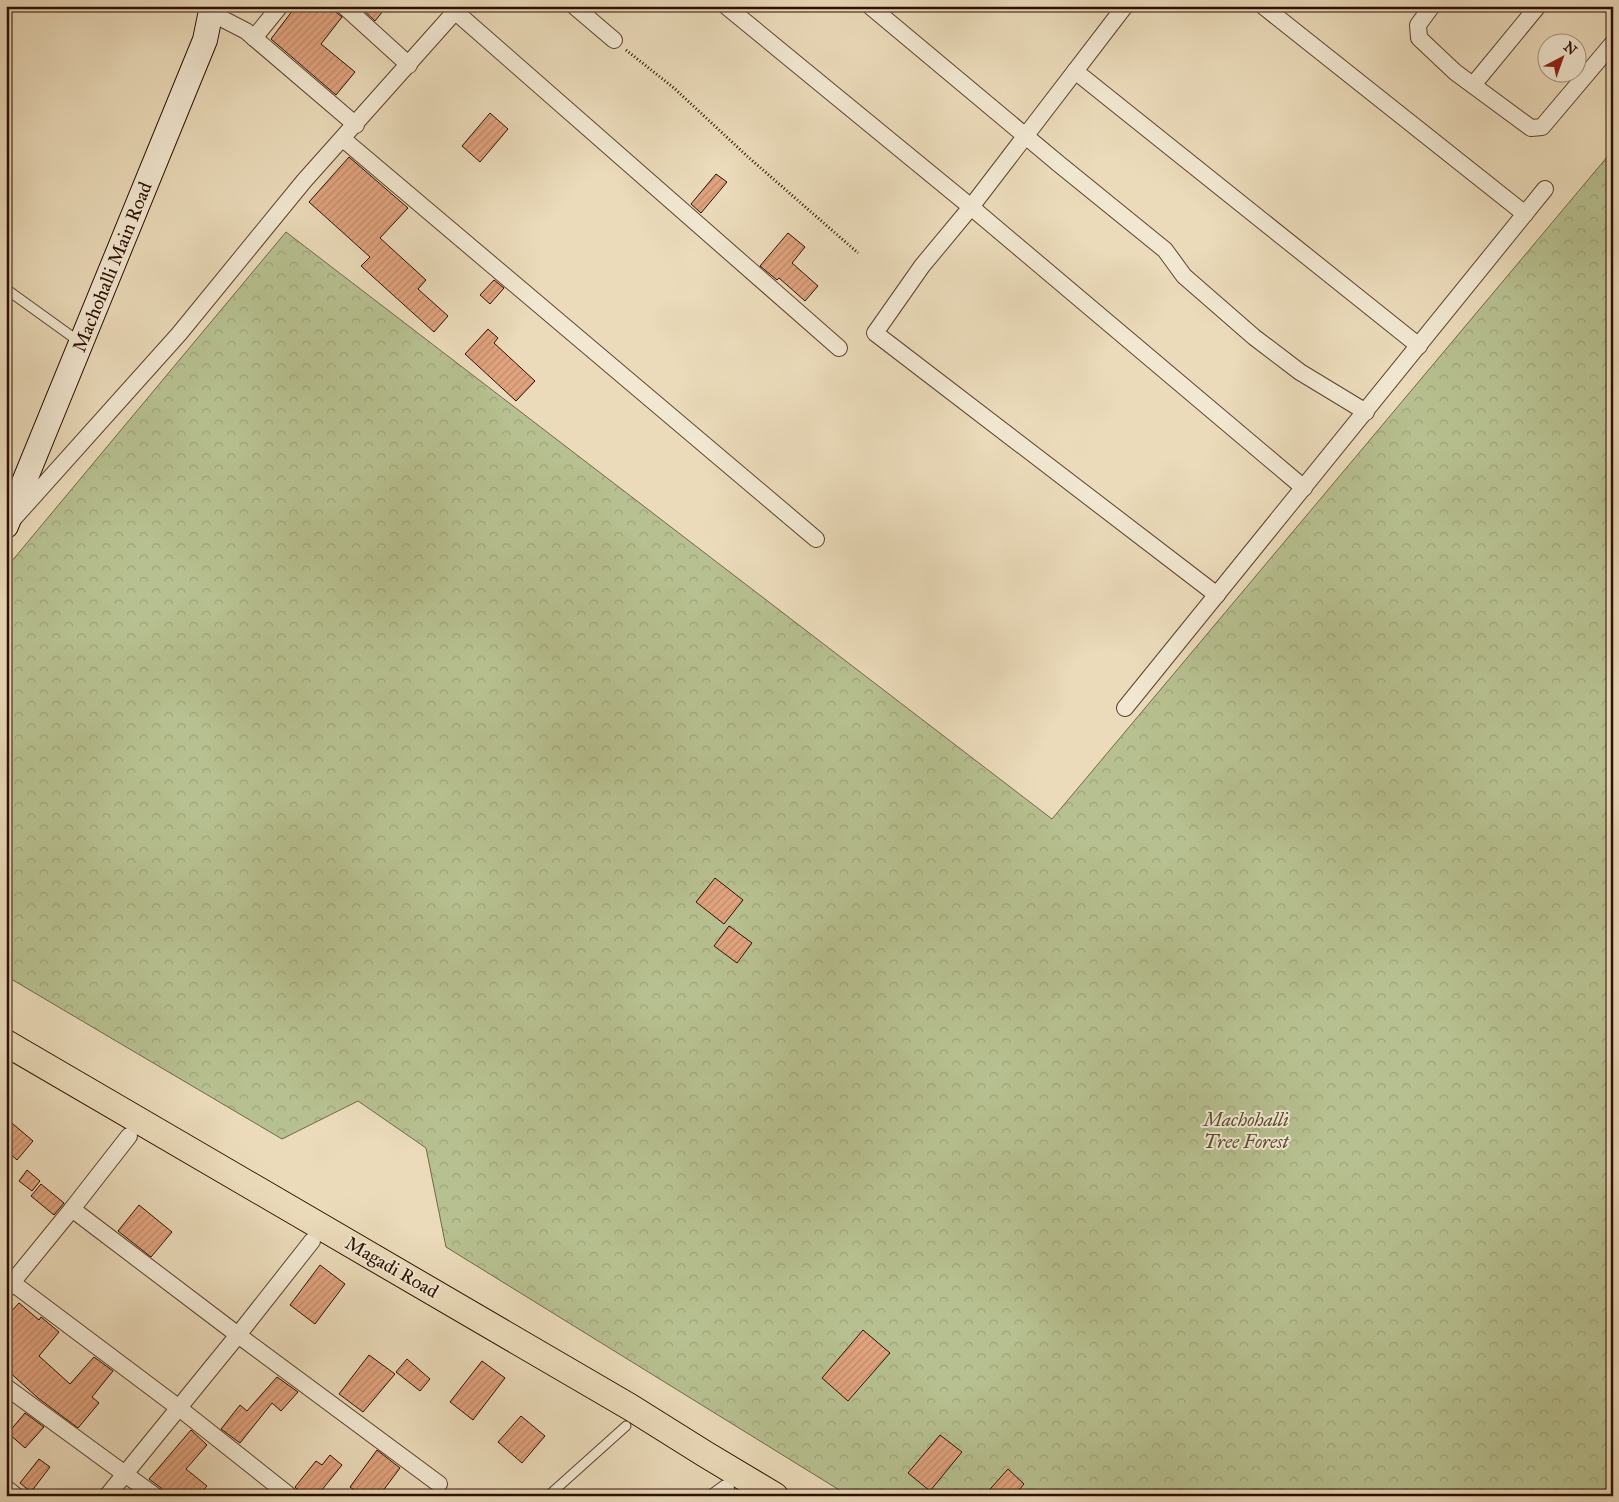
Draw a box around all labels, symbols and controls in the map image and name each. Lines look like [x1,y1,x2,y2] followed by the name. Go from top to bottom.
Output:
[1536,32,1586,82] north arrow
[1560,38,1580,59] text: N
[67,178,157,356] street label: Machohalli Main Road
[1202,1108,1290,1153] park label: Machohalli Tree Forest
[341,1231,443,1304] street label: Magadi Road

